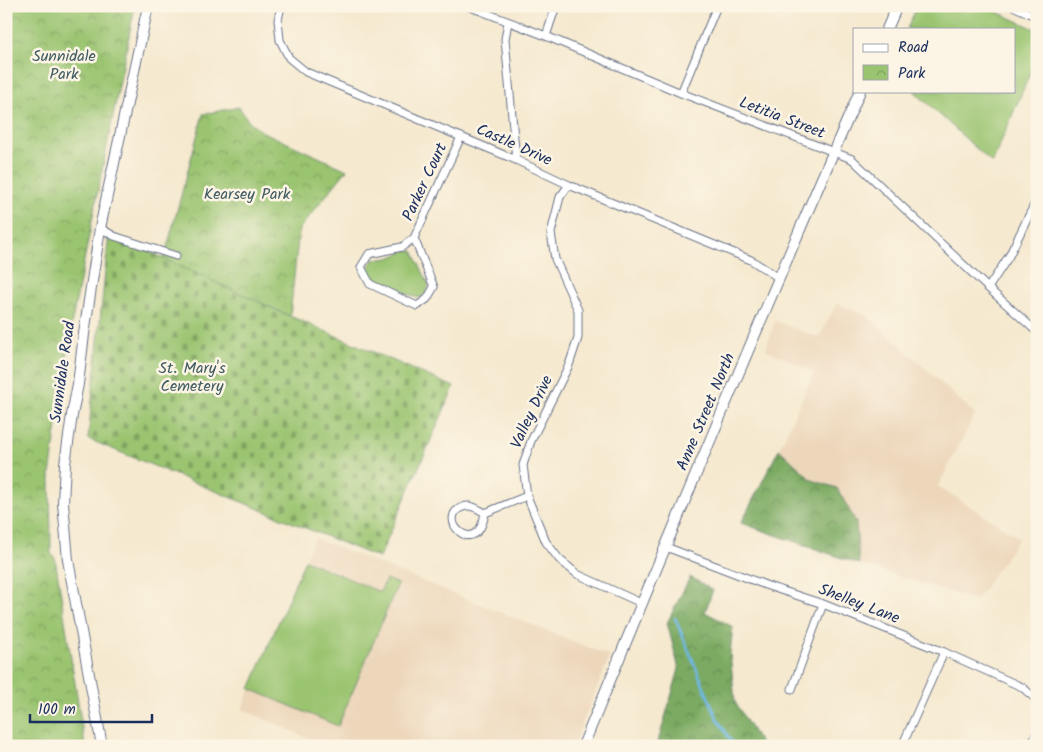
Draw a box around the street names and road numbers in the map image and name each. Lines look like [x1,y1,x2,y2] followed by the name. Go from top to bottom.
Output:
[735,90,829,146] street label: Letitia Street
[472,117,556,173] street label: Castle Drive
[396,138,454,225] street label: Parker Court
[44,319,83,424] street label: Sunnidale Road
[670,349,742,475] street label: Anne Street North
[504,371,560,453] street label: Valley Drive
[815,577,903,631] street label: Shelley Lane

